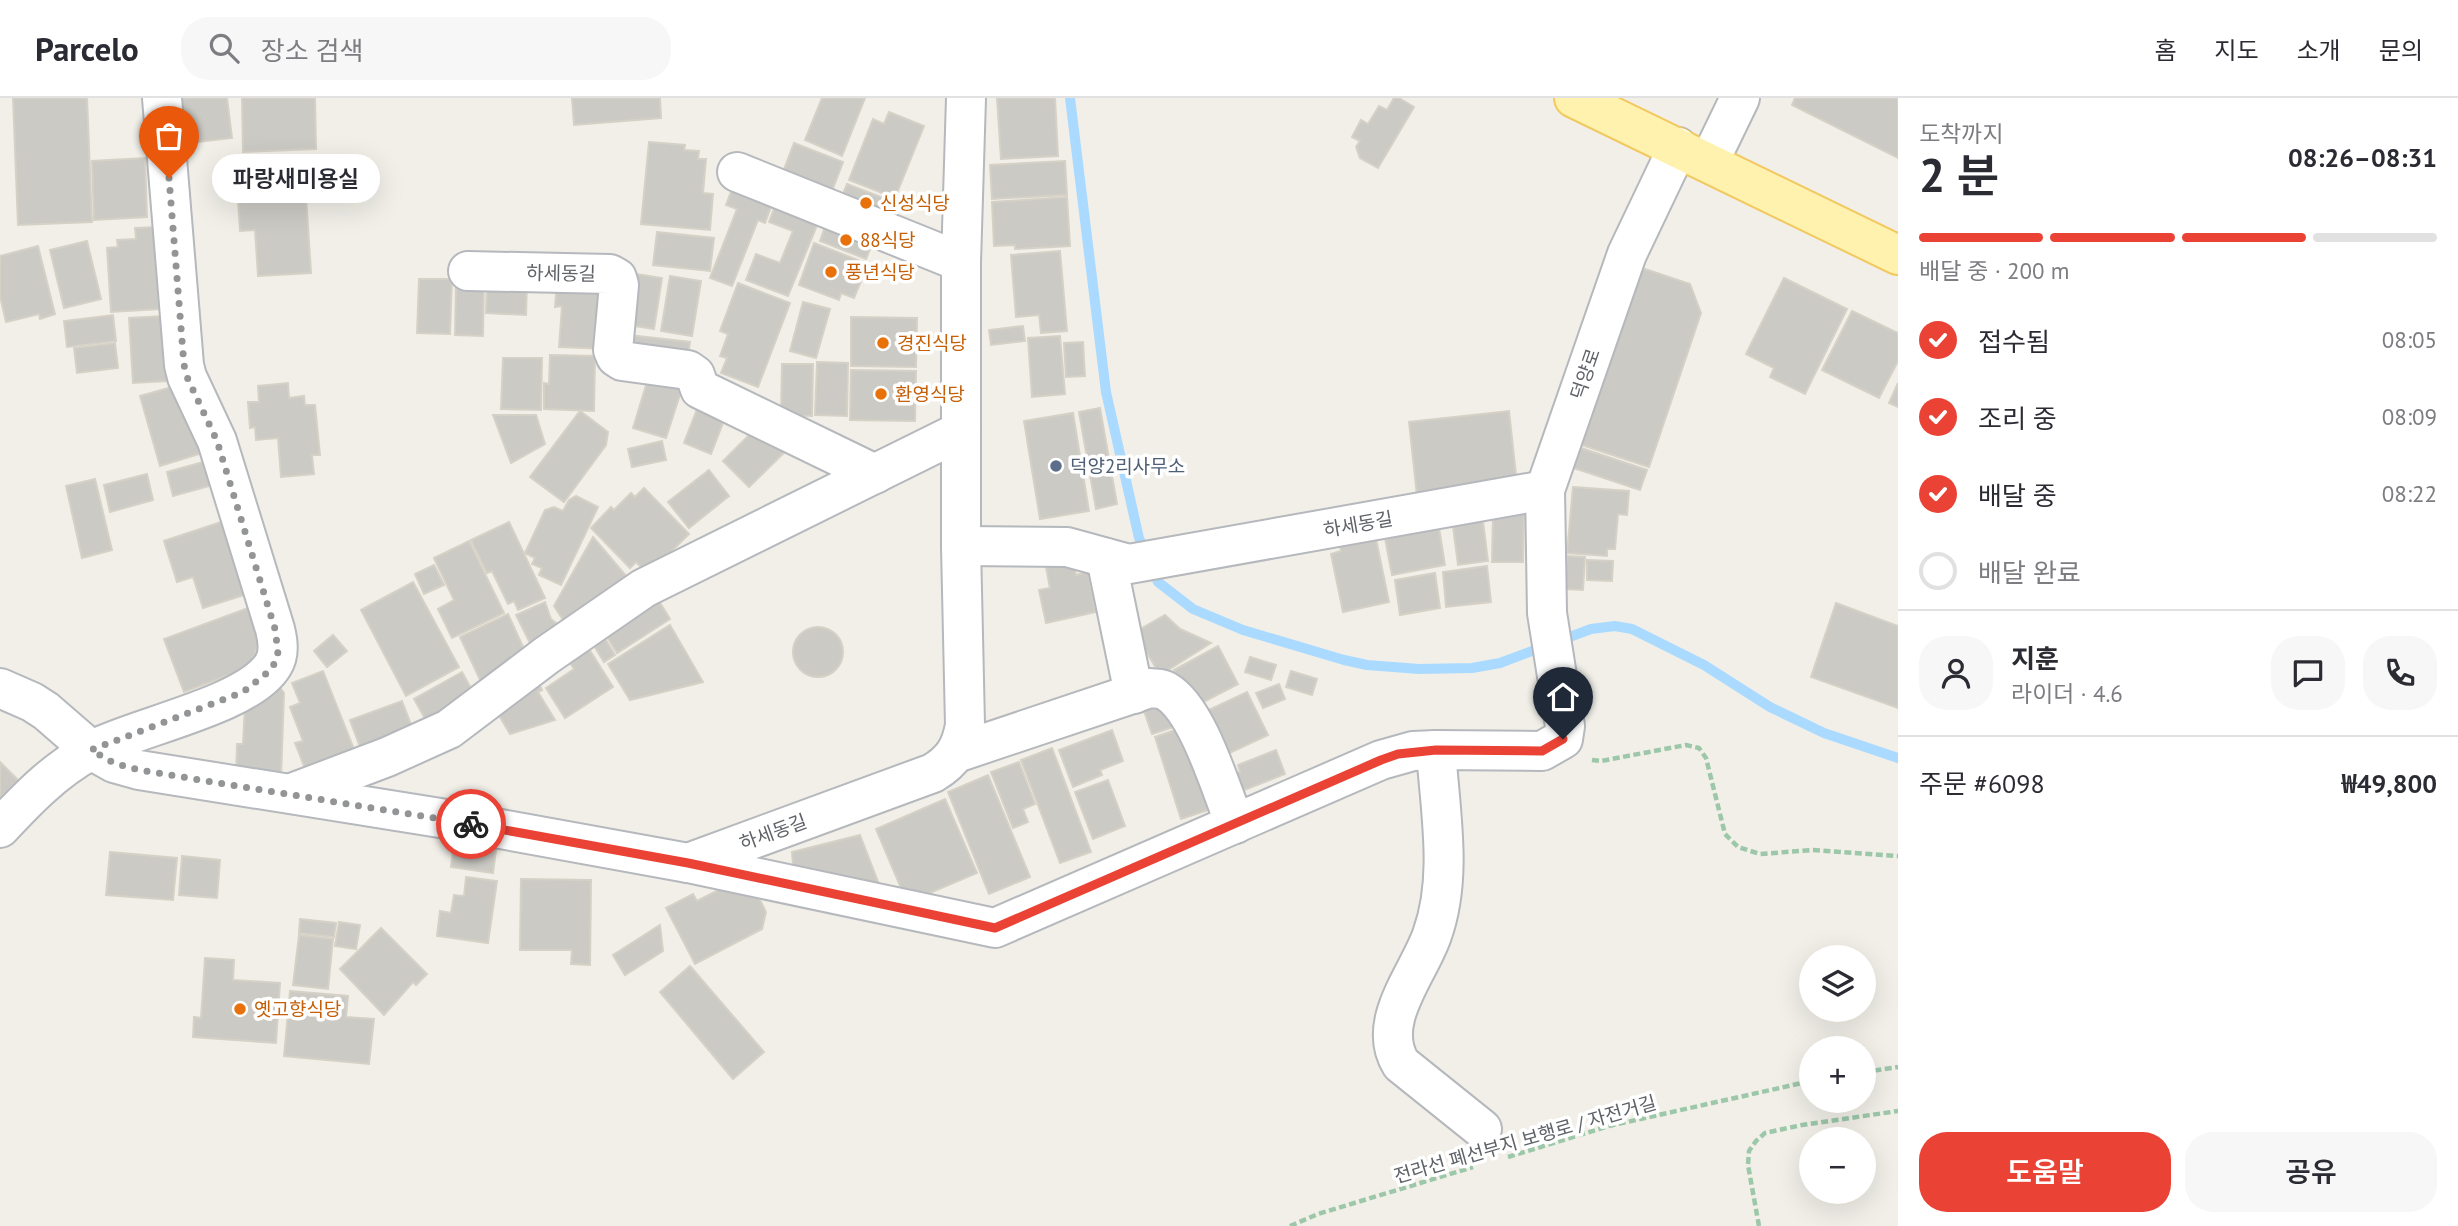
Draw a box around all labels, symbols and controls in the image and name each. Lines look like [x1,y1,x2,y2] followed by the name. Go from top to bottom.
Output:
[181,17,671,80] search box
[35,27,139,70] text: Parcelo
[205,29,243,67] icon: search
[261,34,363,67] text: 장소 검색
[2154,35,2176,66] text: 홈
[2214,35,2259,66] text: 지도
[2297,35,2341,66] text: 소개
[2379,35,2423,66] text: 문의
[139,106,199,178] pin
[150,117,188,155] icon: bag
[1919,119,2004,148] text: 도착까지
[2288,141,2437,174] text: 08:26–08:31
[1919,145,1999,205] text: 2 분
[211,154,379,202] callout: 파랑새미용실
[233,164,359,193] text: 파랑새미용실
[880,191,950,215] place label: 신성식당
[858,195,874,211] marker: 신성식당
[860,228,916,252] place label: 88식당
[838,232,854,248] marker: 88식당
[1919,256,2069,285] text: 배달 중 · 200 m
[526,260,596,286] street label: 하세동길
[845,260,915,284] place label: 풍년식당
[823,264,839,280] marker: 풍년식당
[1919,321,1957,359] icon: check
[1978,325,2050,358] text: 접수됨
[2382,325,2437,354] text: 08:05
[897,331,967,355] place label: 경진식당
[875,335,891,351] marker: 경진식당
[1565,345,1605,403] street label: 덕양로
[895,382,965,406] place label: 환영식당
[873,386,889,402] marker: 환영식당
[1919,398,1957,436] icon: check
[1978,402,2057,435] text: 조리 중
[2382,402,2437,431] text: 08:09
[1070,454,1185,478] place label: 덕양2리사무소
[1048,458,1064,474] marker: 덕양2리사무소
[1919,475,1957,513] icon: check
[1978,479,2057,512] text: 배달 중
[2382,479,2437,508] text: 08:22
[1321,506,1395,542] street label: 하세동길
[1978,556,2081,589] text: 배달 완료
[1919,636,1993,710] button: person
[2271,636,2345,710] button: chat
[2363,636,2437,710] button: phone
[2011,642,2059,675] text: 지훈
[1533,667,1593,739] pin
[1544,678,1582,716] icon: home
[2011,679,2123,708] text: 라이더 · 4.6
[1919,767,2045,800] text: 주문 #6098
[2341,767,2437,800] text: ₩49,800
[436,789,506,859] courier
[452,805,490,843] icon: bike
[736,809,810,855] street label: 하세동길
[1799,945,1876,1204] map controls
[1799,945,1876,1022] button: layers
[254,997,341,1021] place label: 옛고향식당
[232,1001,248,1017] marker: 옛고향식당
[1799,1036,1876,1113] button: +
[1391,1090,1659,1188] street label: 전라선 폐선부지 보행로 / 자전거길
[1799,1127,1876,1204] button: −
[1919,1132,2171,1212] button: 도움말
[2185,1132,2437,1212] button: 공유

